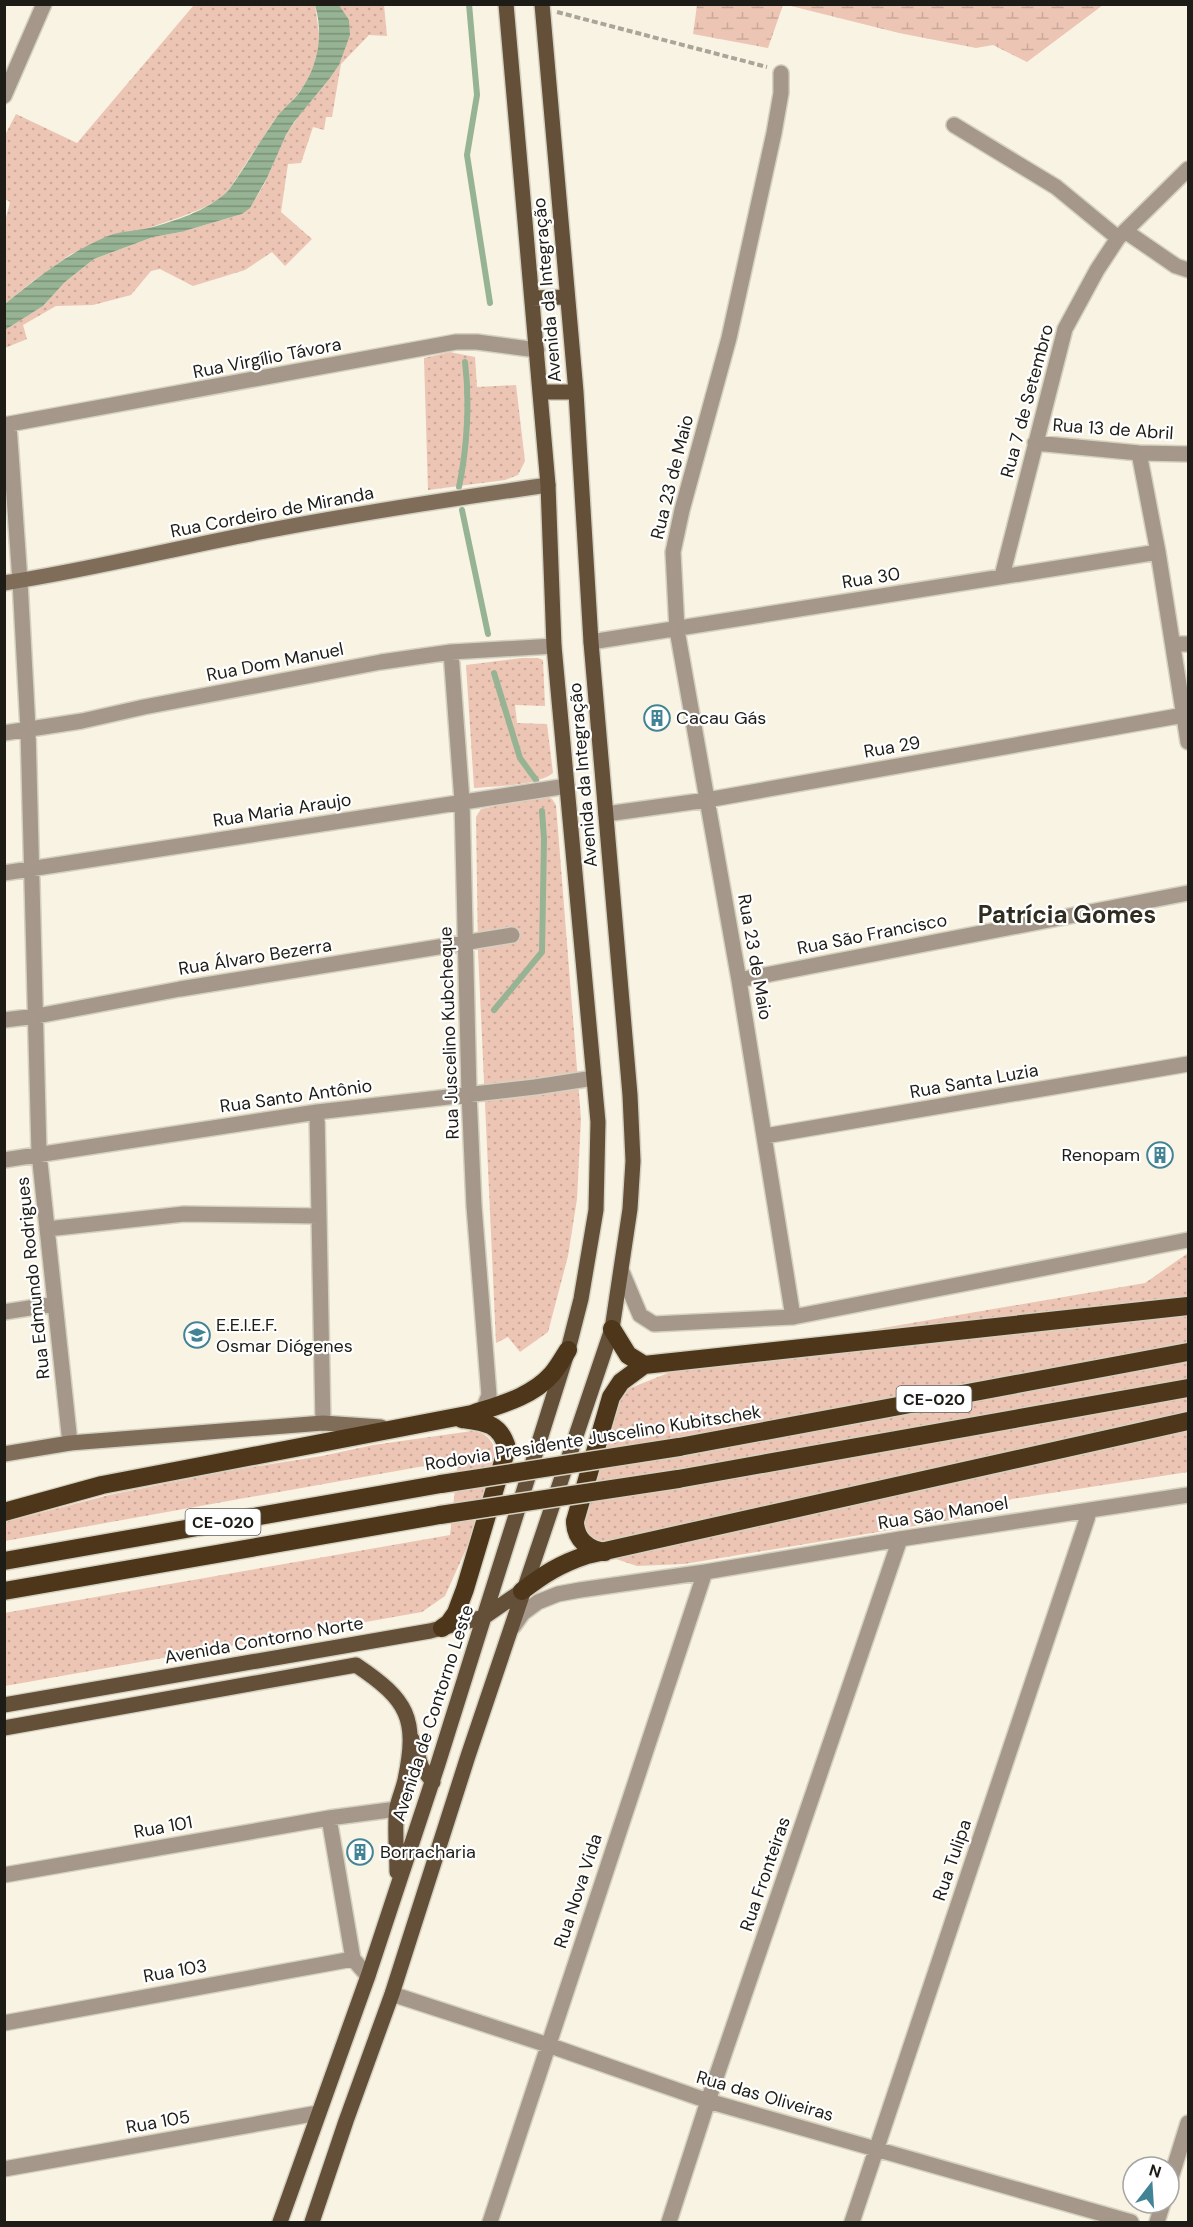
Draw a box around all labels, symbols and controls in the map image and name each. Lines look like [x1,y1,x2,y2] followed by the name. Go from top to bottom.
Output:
[527,197,567,383] street label: Avenida da Integração
[995,322,1059,480] street label: Rua 7 de Setembro
[191,332,343,384] street label: Rua Virgílio Távora
[645,412,699,542] street label: Rua 23 de Maio
[1052,413,1174,445] street label: Rua 13 de Abril
[168,480,376,544] street label: Rua Cordeiro de Miranda
[840,562,902,594] street label: Rua 30
[204,637,346,687] street label: Rua Dom Manuel
[563,682,603,868] street label: Avenida da Integração
[642,703,672,733] building icon: Cacau Gás
[676,706,766,730] place label: Cacau Gás
[862,730,922,764] street label: Rua 29
[211,787,353,833] street label: Rua Maria Araujo
[732,892,778,1022] street label: Rua 23 de Maio
[978,899,1156,930] district label: Patrícia Gomes
[795,908,949,960] street label: Rua São Francisco
[433,926,465,1140] street label: Rua Juscelino Kubcheque
[177,933,333,981] street label: Rua Álvaro Bezerra
[908,1058,1040,1104] street label: Rua Santa Luzia
[218,1073,374,1119] street label: Rua Santo Antônio
[1145,1140,1175,1170] building icon: Renopam
[1062,1143,1140,1167] place label: Renopam
[10,1176,56,1380] street label: Rua Edmundo Rodrigues
[216,1313,353,1358] place label: E.E.I.E.F. Osmar Diógenes
[182,1320,212,1350] school or university icon: E.E.I.E.F. Osmar Diógenes
[896,1386,972,1412] road number: CE-020
[423,1400,763,1476] street label: Rodovia Presidente Juscelino Kubitschek
[876,1491,1010,1535] street label: Rua São Manoel
[186,1509,260,1535] road number: CE-020
[387,1602,479,1824] street label: Avenida de Contorno Leste
[163,1611,365,1669] street label: Avenida Contorno Norte
[132,1810,194,1844] street label: Rua 101
[734,1814,796,1934] street label: Rua Fronteiras
[927,1816,977,1904] street label: Rua Tulipa
[548,1831,608,1951] street label: Rua Nova Vida
[345,1837,375,1867] building icon: Borracharia
[380,1840,476,1864] place label: Borracharia
[141,1954,209,1988] street label: Rua 103
[694,2065,836,2127] street label: Rua das Oliveiras
[124,2105,192,2139] street label: Rua 105
[1121,2155,1181,2215] north arrow
[1147,2159,1164,2183] text: N

